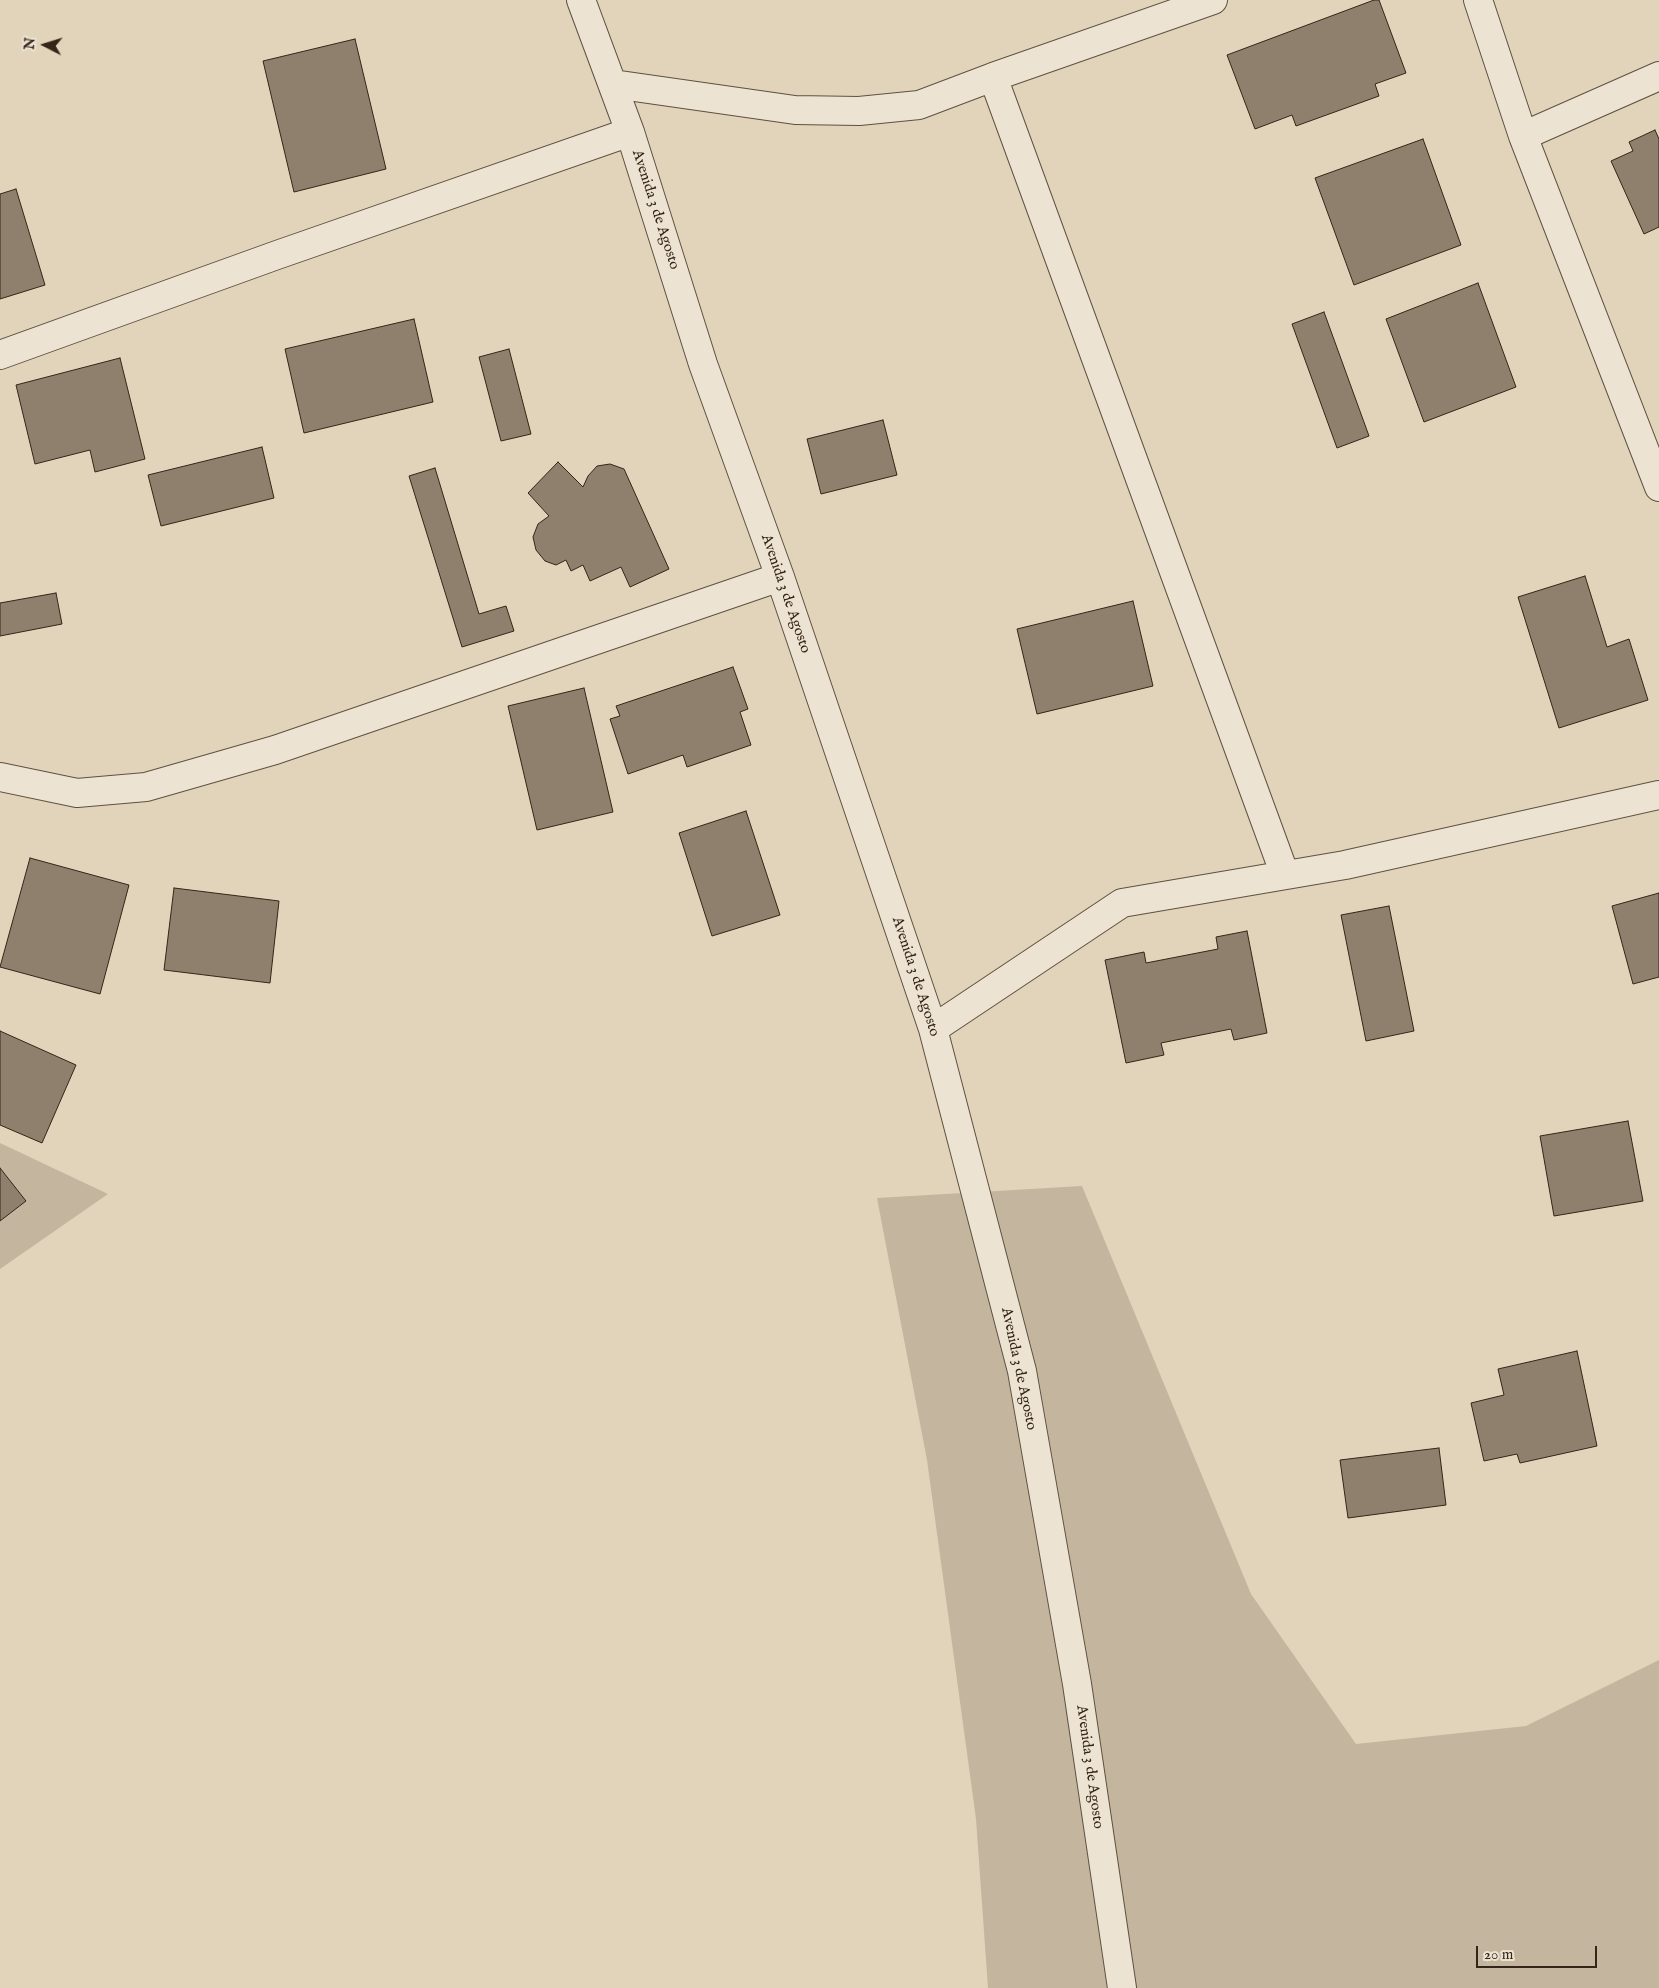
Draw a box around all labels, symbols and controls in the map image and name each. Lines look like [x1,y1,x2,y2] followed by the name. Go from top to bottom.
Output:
[20,20,70,70] north arrow
[21,37,40,51] text: N
[627,148,683,272] street label: Avenida 3 de Agosto
[756,532,814,656] street label: Avenida 3 de Agosto
[887,915,943,1039] street label: Avenida 3 de Agosto
[996,1306,1040,1432] street label: Avenida 3 de Agosto
[1071,1704,1107,1830] street label: Avenida 3 de Agosto
[1479,1936,1600,1968] scale bar
[1484,1945,1513,1964] text: 20 m

